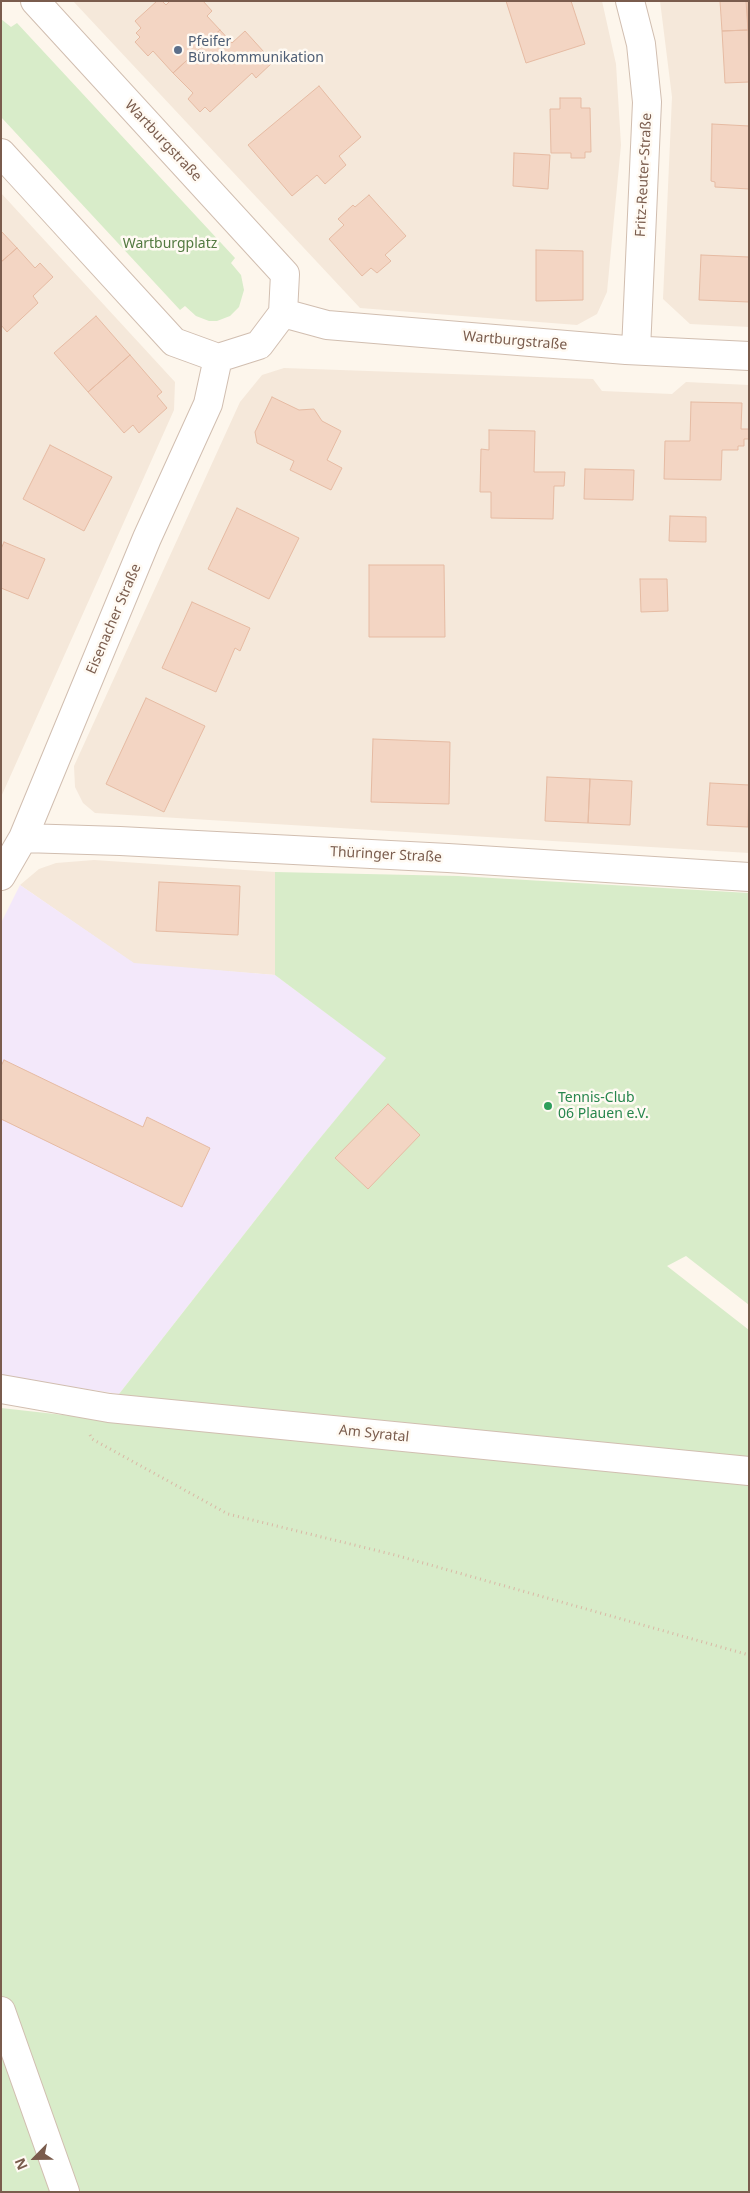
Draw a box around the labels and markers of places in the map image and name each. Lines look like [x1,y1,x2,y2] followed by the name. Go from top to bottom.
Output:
[188,34,324,66] place label: Pfeifer Bürokommunikation
[172,44,184,56] marker: Pfeifer Bürokommunikation
[558,1090,649,1122] place label: Tennis-Club 06 Plauen e.V.
[542,1100,554,1112] marker: Tennis-Club 06 Plauen e.V.

